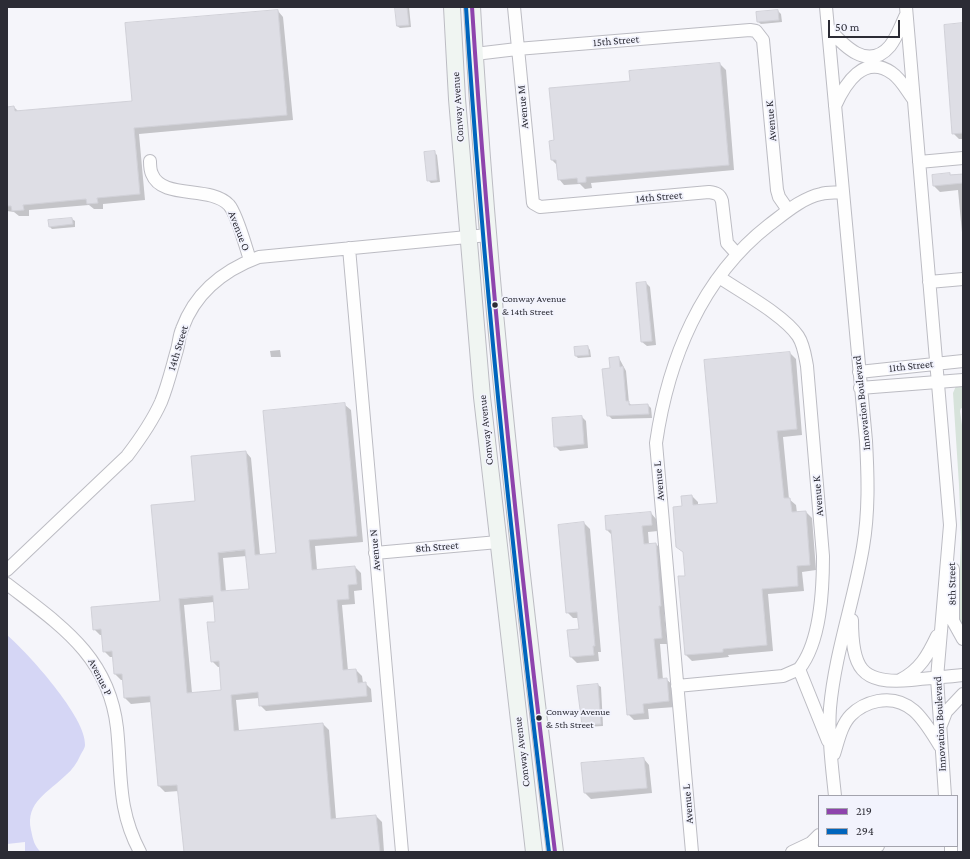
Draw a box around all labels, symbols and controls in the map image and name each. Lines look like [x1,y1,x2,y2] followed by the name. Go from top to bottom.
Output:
[830,12,902,38] scale bar
[835,20,859,34] text: 50 m
[592,32,640,50] street label: 15th Street
[449,71,467,143] street label: Conway Avenue
[515,85,531,129] street label: Avenue M
[763,100,779,142] street label: Avenue K
[635,188,683,206] street label: 14th Street
[225,209,253,253] street label: Avenue O
[502,293,566,316] place label: Conway Avenue & 14th Street
[490,300,500,310] marker: Conway Avenue & 14th Street
[165,324,191,372] street label: 14th Street
[850,355,874,451] street label: Innovation Boulevard
[888,357,934,375] street label: 11th Street
[476,394,496,466] street label: Conway Avenue
[651,461,667,501] street label: Avenue L
[810,475,826,517] street label: Avenue K
[367,529,383,571] street label: Avenue N
[415,539,459,555] street label: 8th Street
[945,562,959,606] street label: 8th Street
[85,656,115,698] street label: Avenue P
[931,676,949,772] street label: Innovation Boulevard
[546,706,610,730] place label: Conway Avenue & 5th Street
[534,713,544,723] marker: Conway Avenue & 5th Street
[511,716,533,788] street label: Conway Avenue
[680,784,696,824] street label: Avenue L
[818,795,958,847] legend
[856,804,872,818] text: 219
[856,824,874,838] text: 294

